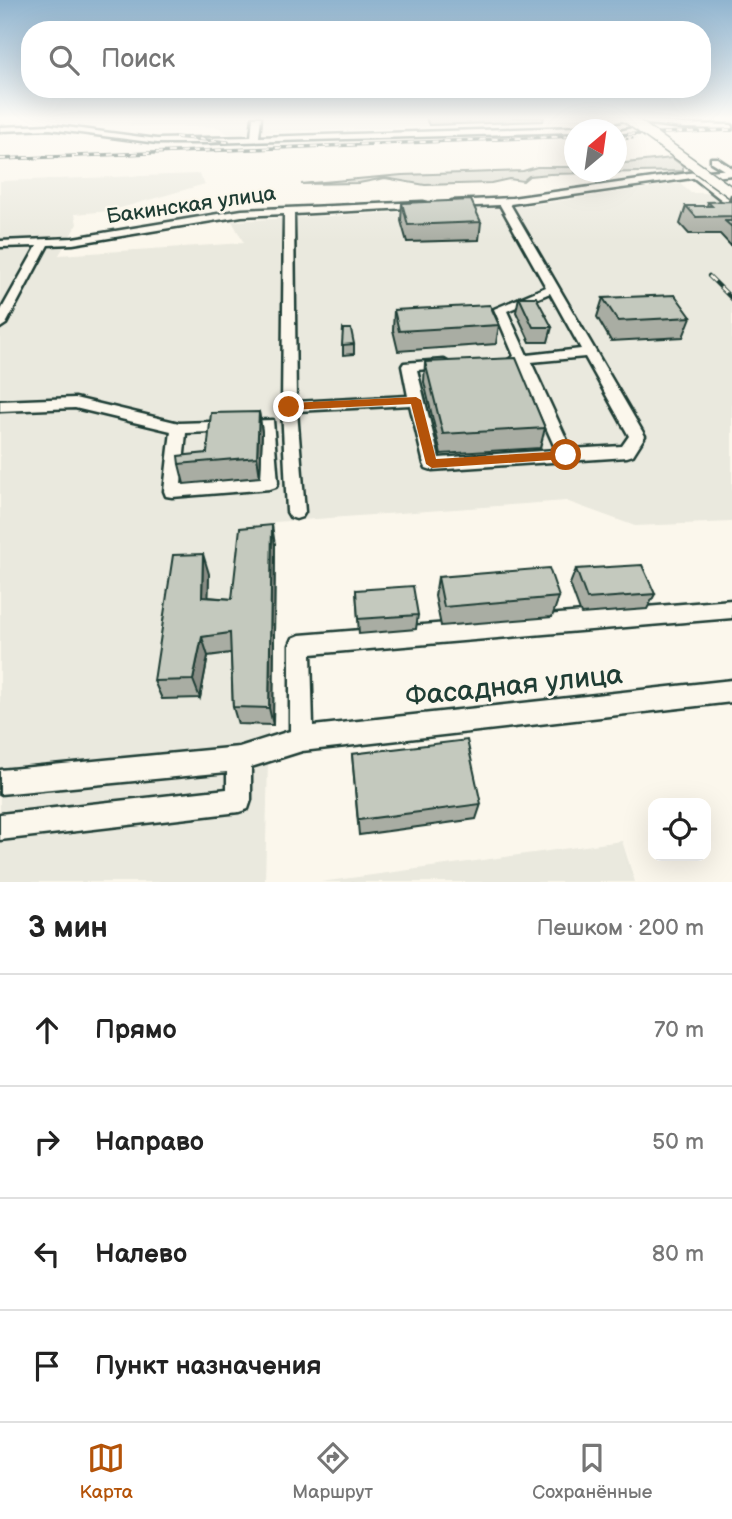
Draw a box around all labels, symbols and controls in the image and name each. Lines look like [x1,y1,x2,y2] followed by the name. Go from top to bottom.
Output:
[21,21,711,98] search box
[45,41,83,79] icon: search
[101,44,175,75] text: Поиск
[564,119,627,182] north arrow
[105,181,278,229] street label: Бакинская улица
[273,391,304,422] route end
[550,439,581,470] route start
[404,658,625,714] street label: Фасадная улица
[648,798,711,861] map controls
[648,798,711,861] button: locate
[28,910,108,946] text: 3 мин
[536,914,704,942] text: Пешком · 200 m
[28,1011,66,1049] icon: ahead
[95,1015,177,1046] text: Прямо
[654,1016,704,1044] text: 70 m
[28,1123,66,1161] icon: right
[95,1127,204,1158] text: Направо
[652,1128,704,1156] text: 50 m
[28,1235,66,1273] icon: left
[95,1239,187,1270] text: Налево
[652,1240,704,1268] text: 80 m
[28,1347,66,1385] icon: arrive
[95,1351,321,1382] text: Пункт назначения
[80,1439,133,1504] tab: Карта
[292,1439,373,1504] tab: Маршрут
[532,1439,652,1504] tab: Сохранённые

